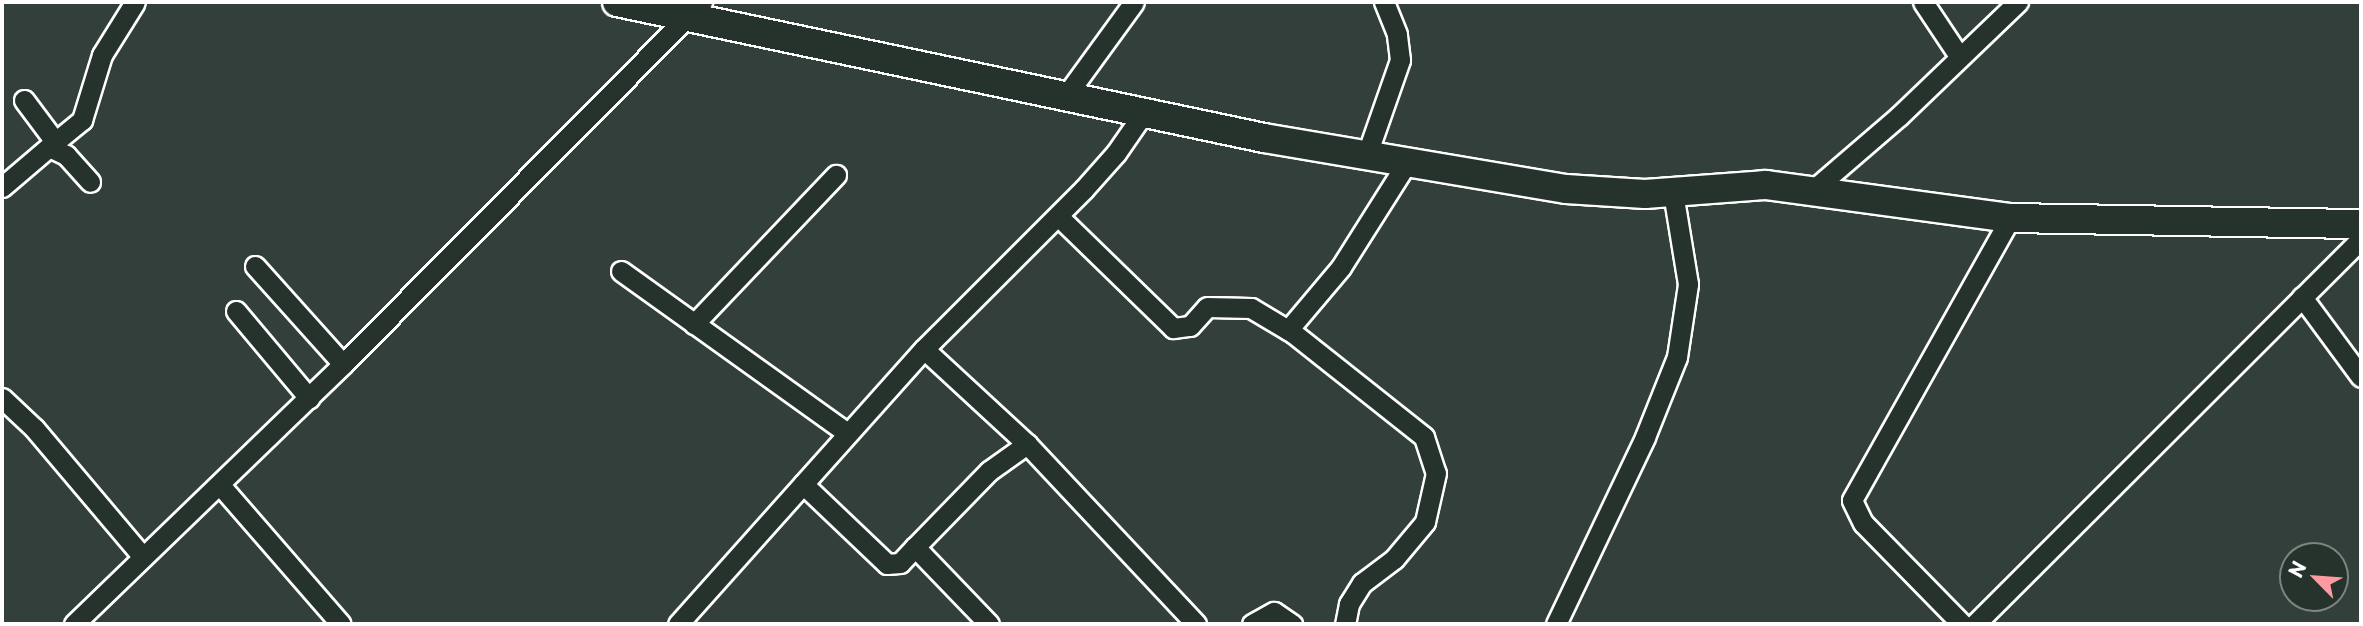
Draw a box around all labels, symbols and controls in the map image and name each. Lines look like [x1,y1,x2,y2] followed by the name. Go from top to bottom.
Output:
[2279,542,2349,612] north arrow
[2281,556,2313,582] text: N

